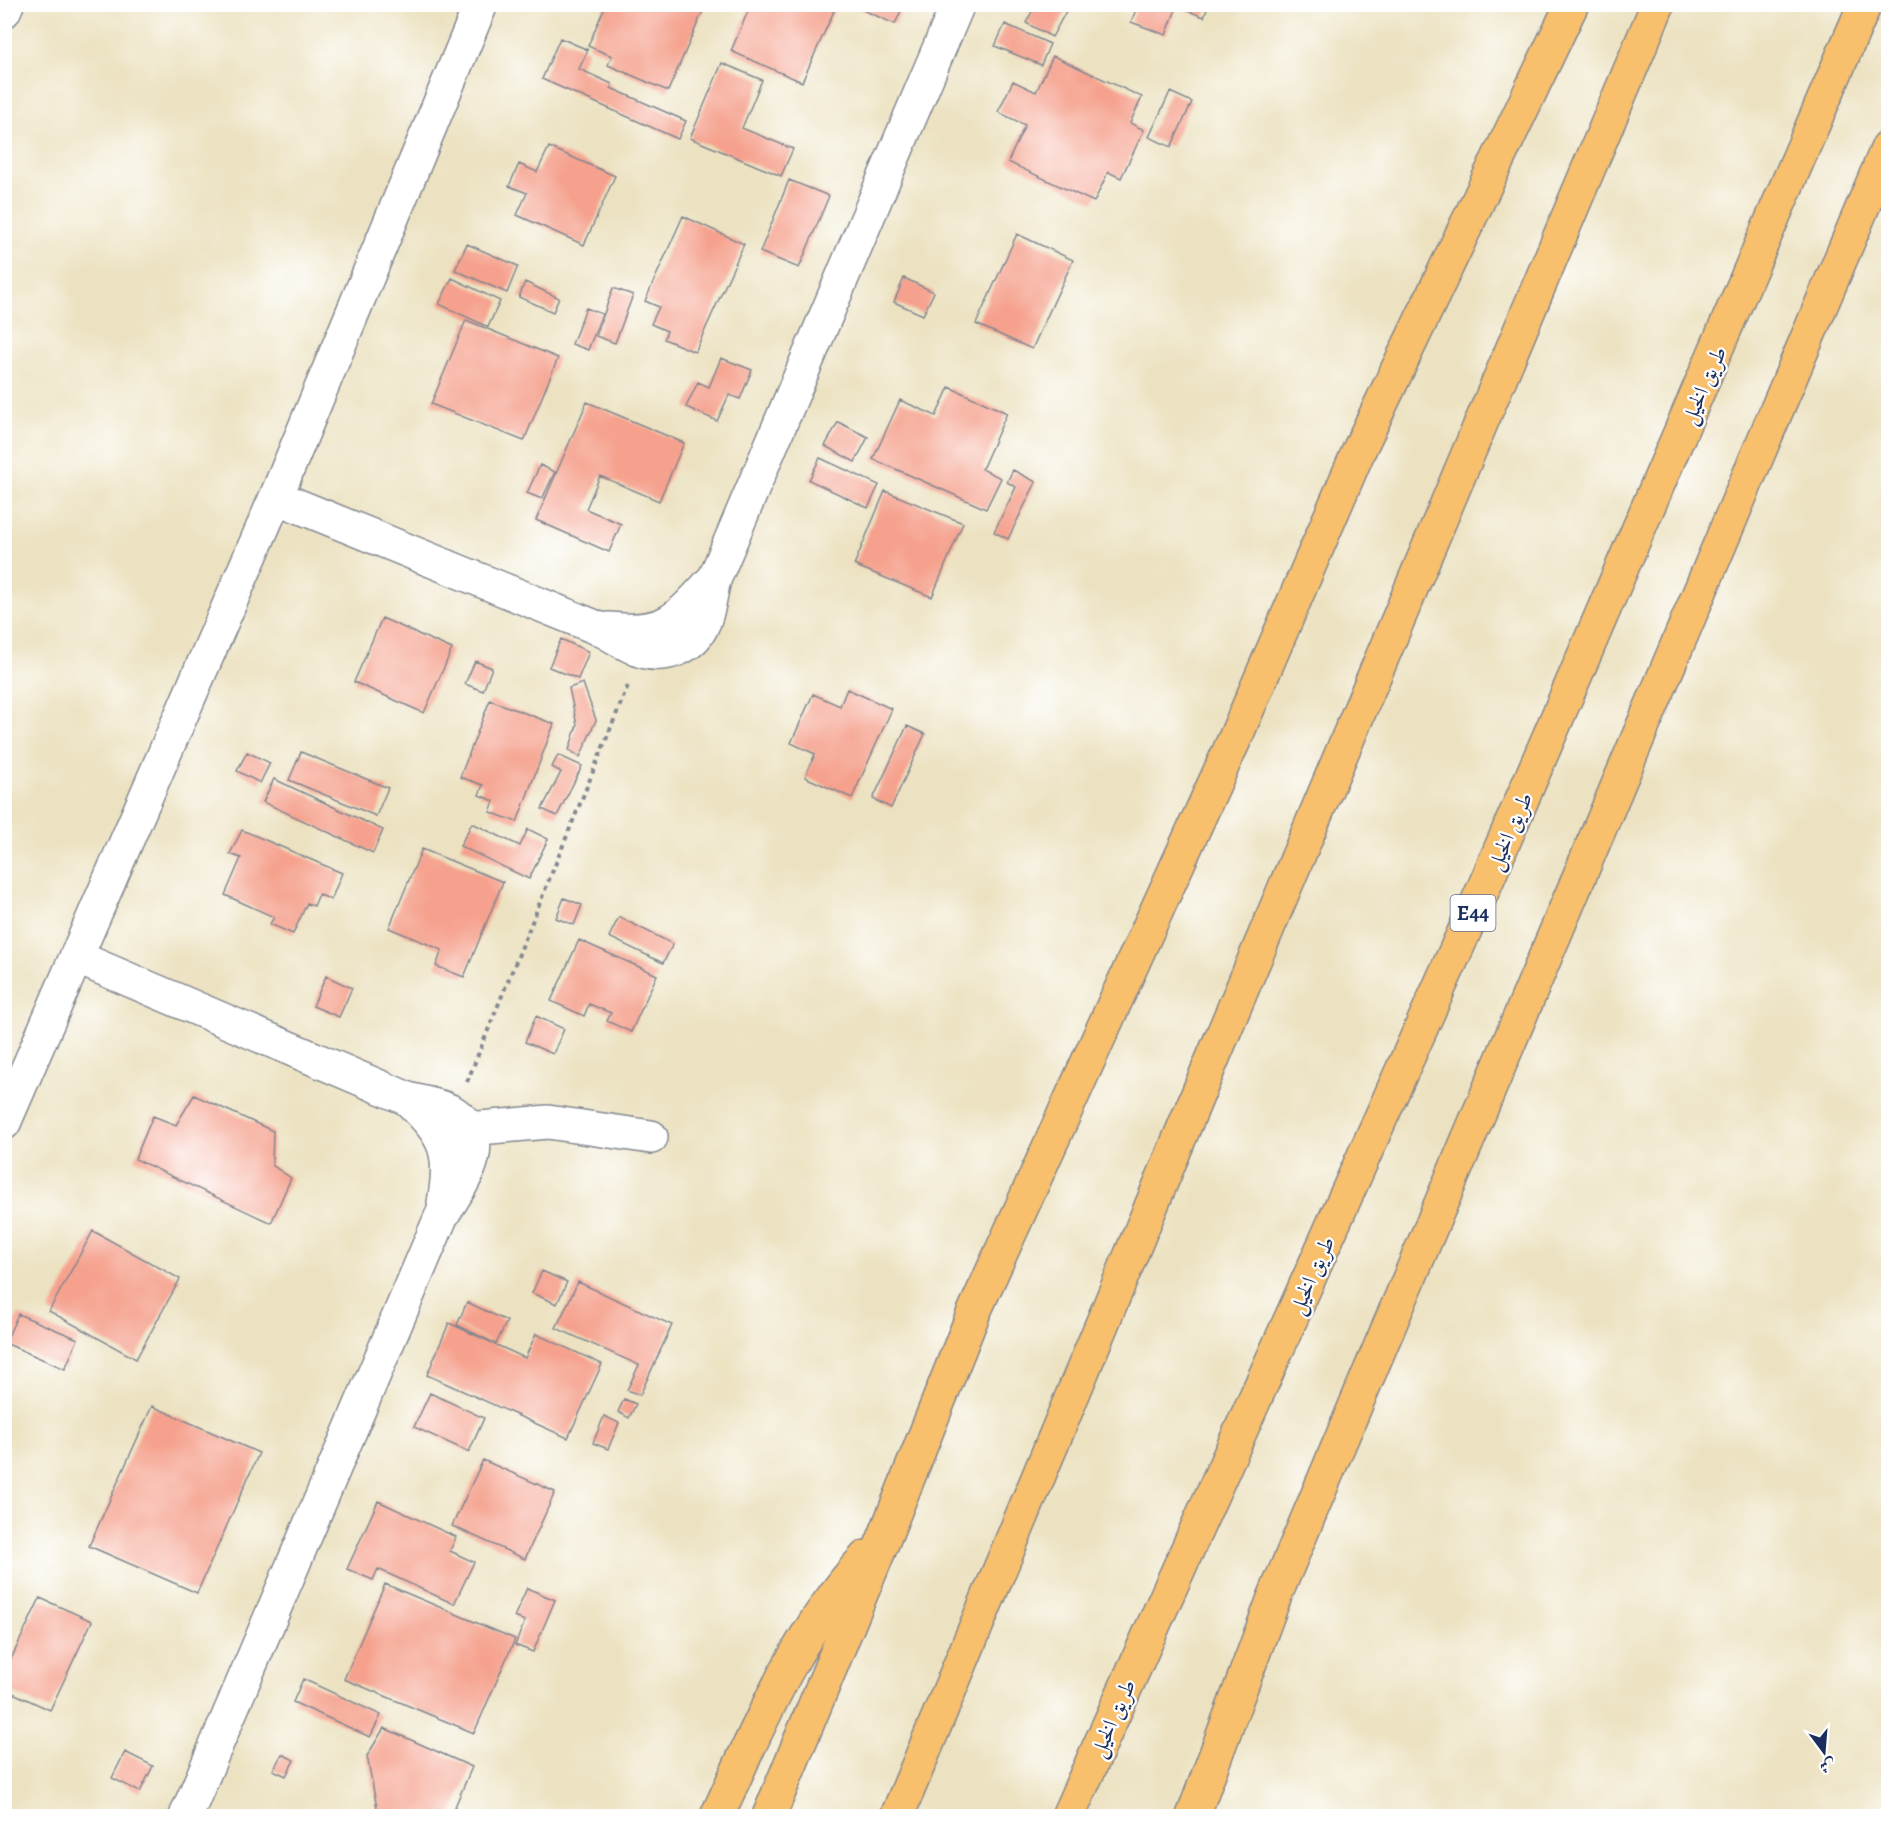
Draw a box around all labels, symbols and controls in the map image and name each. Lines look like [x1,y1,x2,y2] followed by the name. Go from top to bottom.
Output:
[1673,341,1734,429] street label: طريق الخيل
[1479,787,1540,875] street label: طريق الخيل
[1450,895,1496,931] road number: E44
[1281,1231,1342,1319] street label: طريق الخيل
[1082,1674,1143,1762] street label: طريق الخيل
[1794,1722,1854,1782] north arrow
[1817,1753,1839,1778] text: ش

